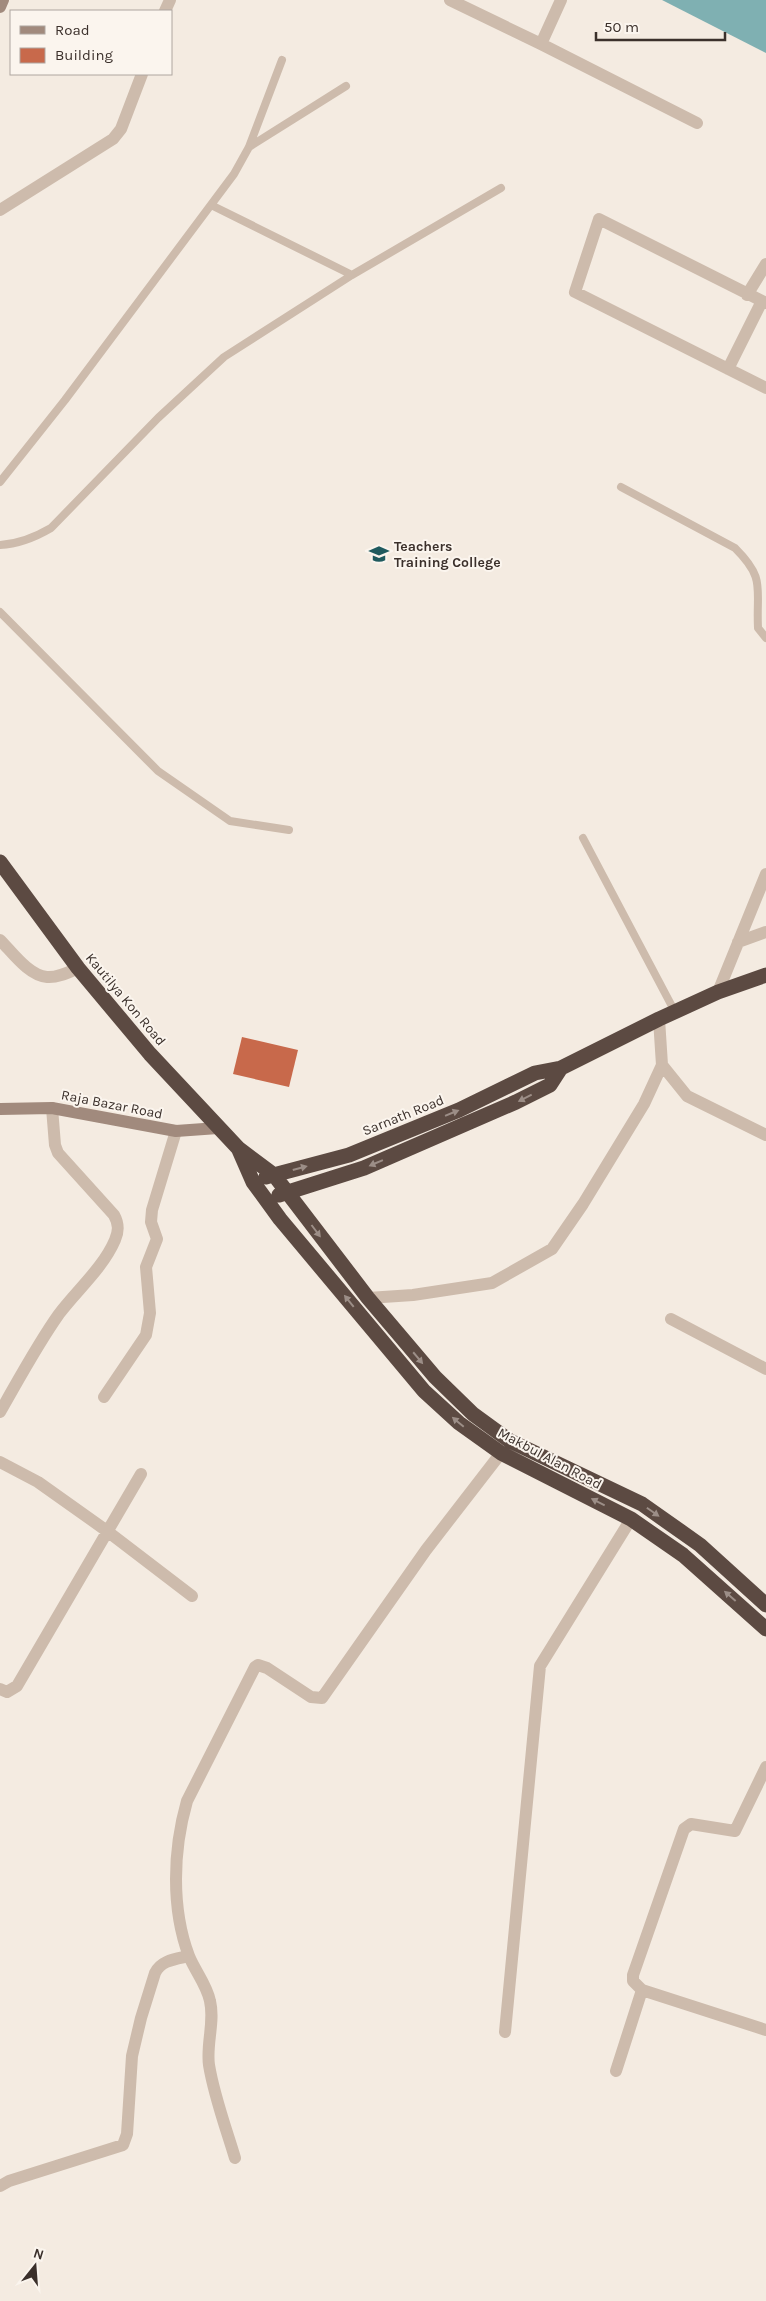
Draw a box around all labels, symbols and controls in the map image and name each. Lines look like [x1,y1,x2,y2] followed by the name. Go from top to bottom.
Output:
[10,10,172,75] legend
[596,10,725,42] scale bar
[604,18,639,36] text: 50 m
[55,21,90,39] text: Road
[55,46,113,64] text: Building
[394,538,501,571] place label: Teachers Training College
[368,543,390,565] school or university icon: Teachers Training College
[82,950,169,1049] street label: Kautilya Kon Road
[60,1086,164,1123] street label: Raja Bazar Road
[360,1091,447,1140] street label: Sarnath Road
[518,1094,532,1102] one-way arrow
[445,1108,460,1116] one-way arrow
[369,1160,383,1168] one-way arrow
[292,1164,307,1172] one-way arrow
[311,1224,321,1238] one-way arrow
[343,1295,354,1308] one-way arrow
[412,1351,424,1363] one-way arrow
[451,1416,464,1427] one-way arrow
[495,1424,605,1493] street label: Makbul Alan Road
[591,1498,606,1506] one-way arrow
[647,1507,660,1517] one-way arrow
[724,1590,737,1601] one-way arrow
[10,2241,60,2291] north arrow
[31,2244,46,2264] text: N

